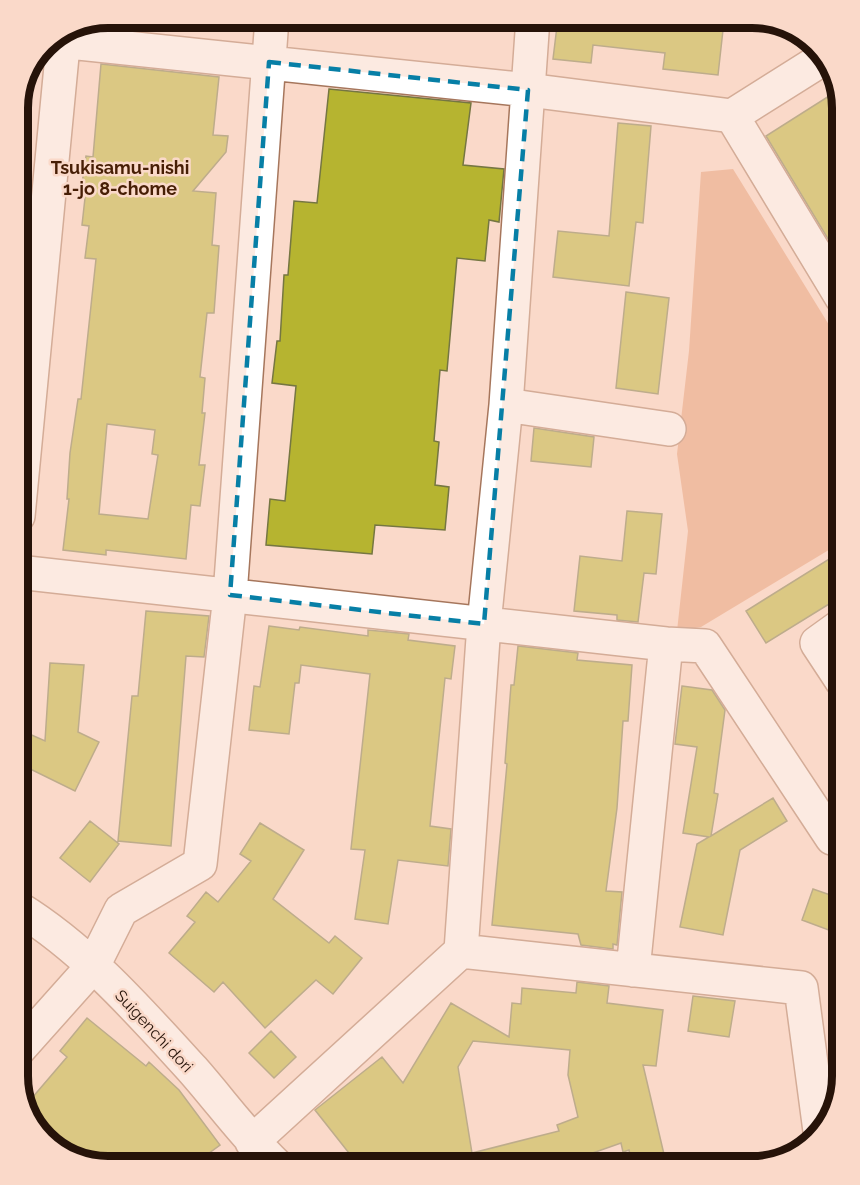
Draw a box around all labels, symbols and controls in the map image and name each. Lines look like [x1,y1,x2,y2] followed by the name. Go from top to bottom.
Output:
[51,157,189,199] district label: Tsukisamu-nishi 1-jo 8-chome
[111,986,197,1076] street label: Suigenchi dori

